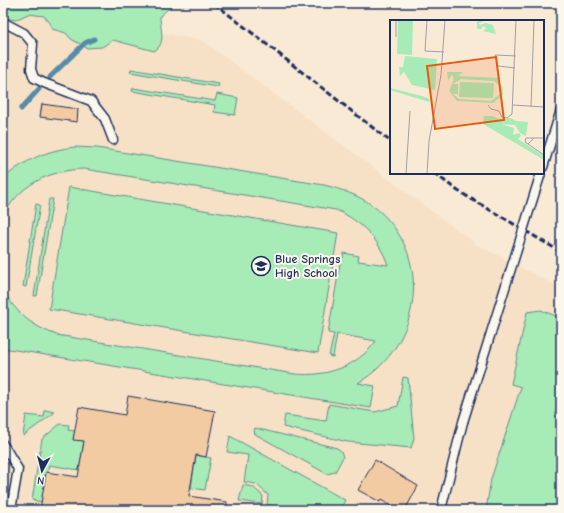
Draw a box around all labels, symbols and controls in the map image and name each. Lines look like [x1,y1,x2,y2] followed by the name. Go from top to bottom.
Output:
[390,20,544,174] inset map
[275,252,340,280] place label: Blue Springs High School
[250,255,272,277] school or university icon: Blue Springs High School
[22,451,62,491] north arrow
[36,474,45,487] text: N

